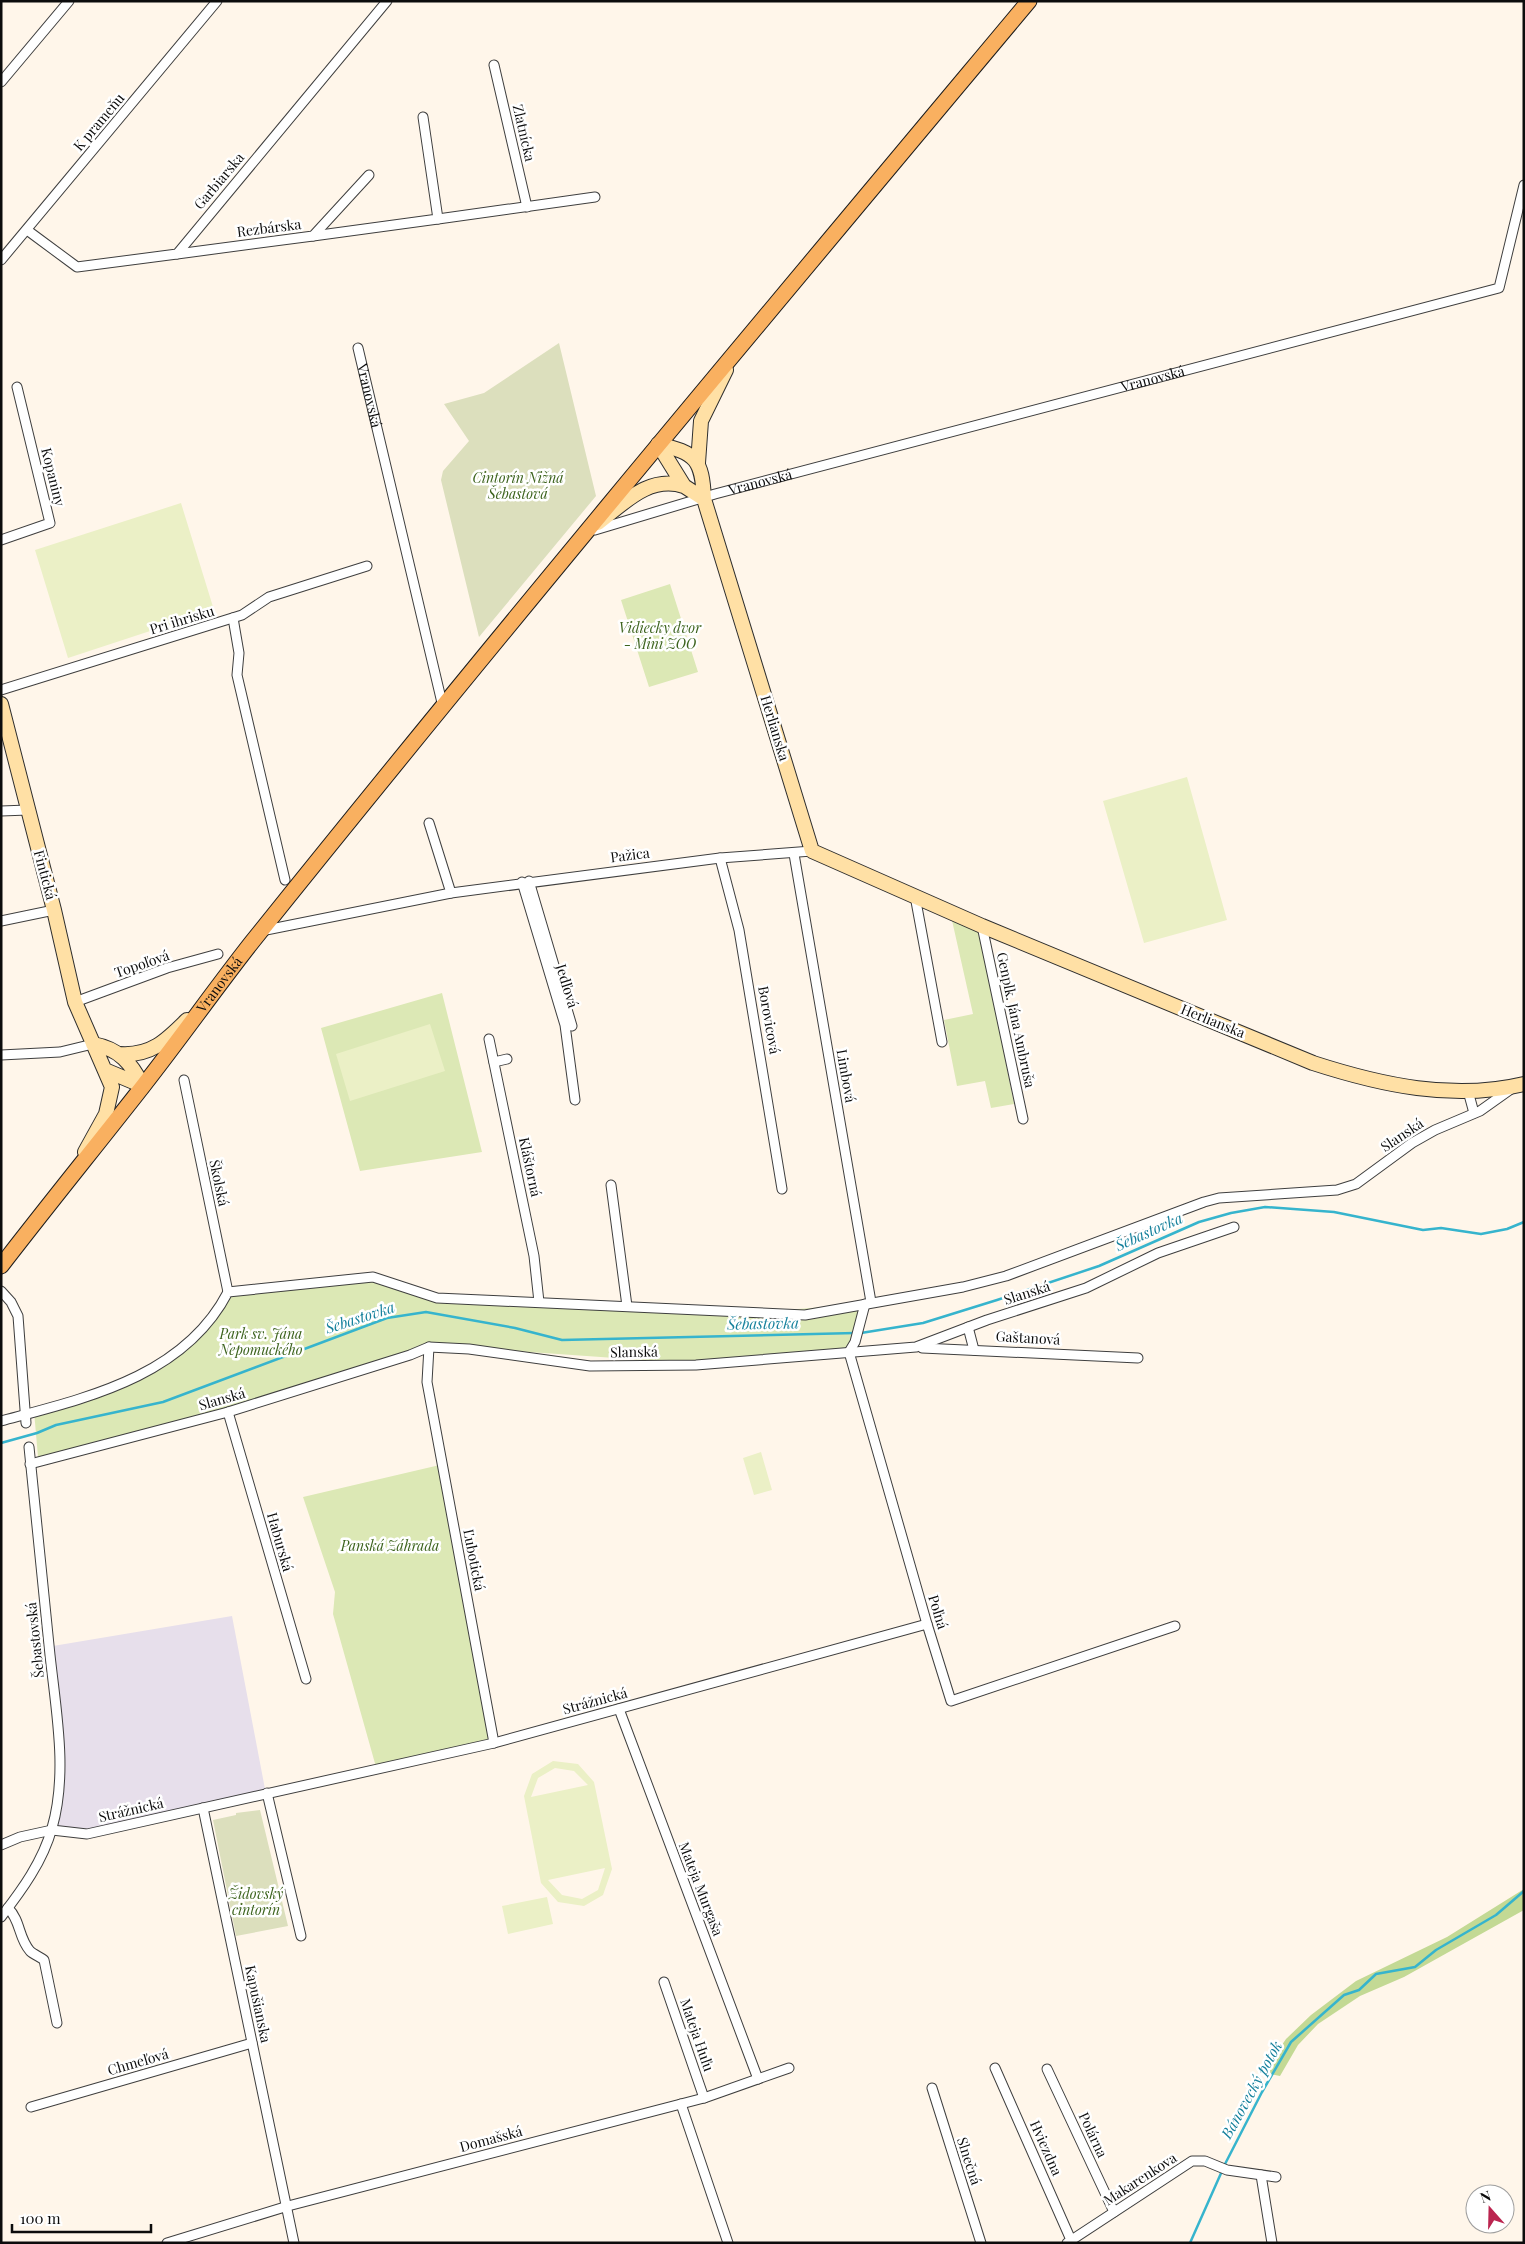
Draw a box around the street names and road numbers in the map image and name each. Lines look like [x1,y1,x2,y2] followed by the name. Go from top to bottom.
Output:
[69,89,128,155] street label: K prameňu
[509,102,540,163] street label: Zlatnícka
[189,148,248,213] street label: Garbiarska
[236,214,302,241] street label: Rezbárska
[353,361,387,429] street label: Vranovská
[1118,361,1187,396] street label: Vranovská
[37,446,70,508] street label: Kopaniny
[725,464,794,499] street label: Vranovská
[147,601,217,638] street label: Pri ihrisku
[757,693,794,763] street label: Herlianska
[609,843,651,866] street label: Pažica
[30,848,61,902] street label: Fintická
[112,945,172,982] street label: Topoľová
[993,950,1040,1090] street label: Genplk. Jána Ambruša
[191,953,246,1017] street label: Vranovská
[552,961,583,1010] street label: Jedľová
[754,984,785,1056] street label: Borovicová
[1178,999,1248,1042] street label: Herlianska
[832,1048,861,1104] street label: Limbová
[1377,1113,1427,1156] street label: Slanská
[515,1135,546,1199] street label: Kláštorná
[205,1158,234,1208] street label: Školská
[1001,1276,1052,1309] street label: Slanská
[995,1326,1061,1349] street label: Gaštanová
[610,1342,658,1361] street label: Slanská
[196,1383,247,1414] street label: Slanská
[263,1510,298,1574] street label: Haburská
[459,1528,490,1592] street label: Ľubotická
[924,1592,953,1631] street label: Poľná
[21,1601,48,1679] street label: Šebastovská
[560,1683,629,1718] street label: Strážnická
[97,1793,165,1826] street label: Strážnická
[675,1839,728,1938] street label: Mateja Murgaša
[241,1963,276,2044] street label: Kapušianska
[676,1996,719,2074] street label: Mateja Huľu
[105,2044,171,2079] street label: Chmeľová
[1075,2109,1112,2161] street label: Polárna
[1026,2117,1067,2178] street label: Hviezdna
[457,2121,524,2156] street label: Domašská
[953,2135,986,2187] street label: Slnečná
[1099,2148,1180,2209] street label: Makarenkova

